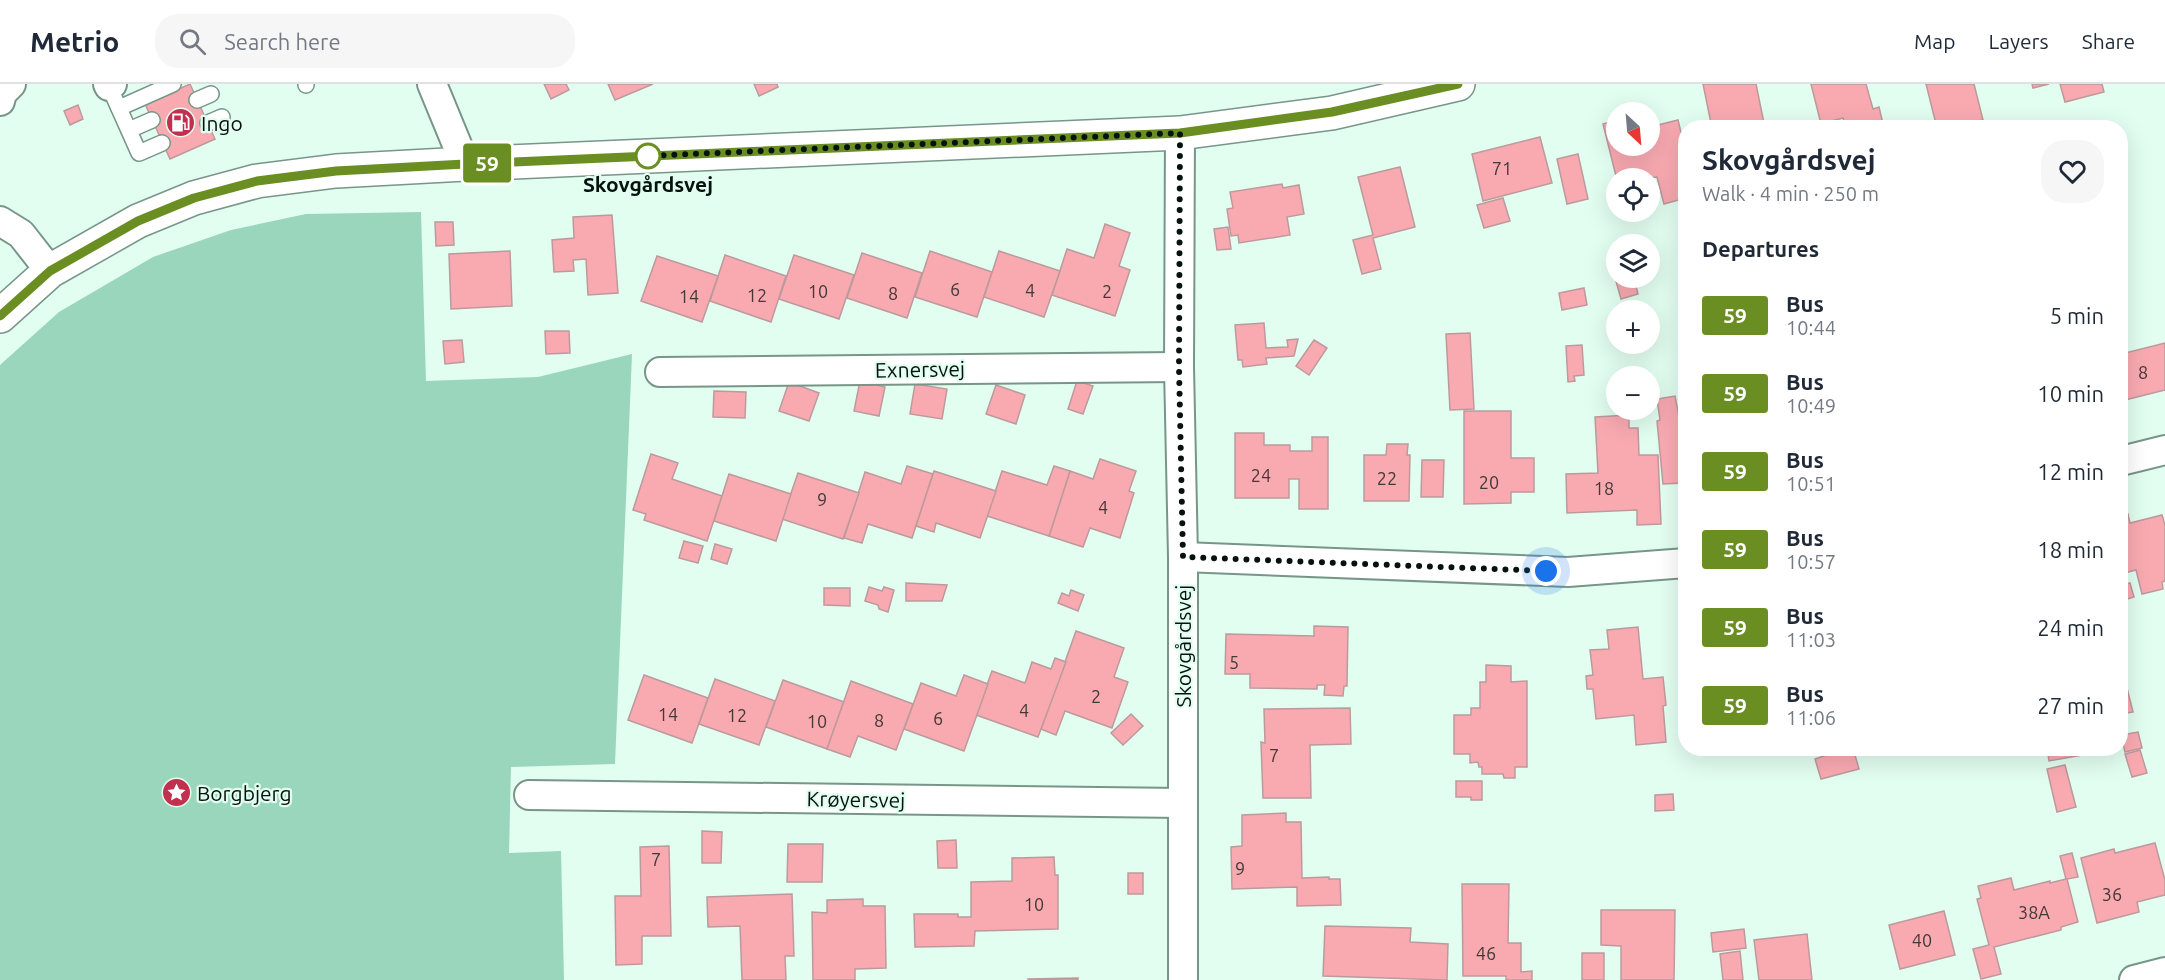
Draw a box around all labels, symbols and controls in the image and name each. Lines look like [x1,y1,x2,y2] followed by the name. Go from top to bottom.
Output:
[155,14,575,68] search box
[176,25,209,58] icon: search
[30,26,119,57] text: Metrio
[224,29,341,54] text: Search here
[1914,29,1955,53] text: Map
[1988,29,2049,53] text: Layers
[2082,29,2135,53] text: Share
[1606,102,1660,156] north arrow
[1606,102,1660,420] map controls
[164,107,196,139] fuel station icon: Ingo
[201,111,243,135] place label: Ingo
[2041,140,2104,203] button: heart
[635,143,661,169] marker: Skovgårdsvej
[460,144,514,182] line badge: 59
[1702,144,1876,175] text: Skovgårdsvej
[475,151,499,175] text: 59
[1492,158,1512,178] house number: 71
[1606,168,1660,222] button: locate
[583,172,713,196] place label: Skovgårdsvej
[1702,182,1879,205] text: Walk · 4 min · 250 m
[1606,234,1660,288] button: layers
[1702,236,1819,261] text: Departures
[950,279,960,299] house number: 6
[1025,280,1035,300] house number: 4
[808,281,828,301] house number: 10
[1102,281,1112,301] house number: 2
[888,283,898,303] house number: 8
[747,285,767,305] house number: 12
[679,286,699,306] house number: 14
[1786,291,1824,316] text: Bus
[1606,300,1660,354] button: +
[1723,303,1747,327] text: 59
[2050,303,2104,328] text: 5 min
[1786,316,1836,339] text: 10:44
[875,356,965,382] street label: Exnersvej
[2138,362,2148,382] house number: 8
[1606,366,1660,420] button: −
[1786,369,1824,394] text: Bus
[1723,381,1747,405] text: 59
[2037,381,2104,406] text: 10 min
[1786,394,1836,417] text: 10:49
[1786,447,1824,472] text: Bus
[1723,459,1747,483] text: 59
[2037,459,2104,484] text: 12 min
[1251,465,1271,485] house number: 24
[1377,468,1397,488] house number: 22
[1479,472,1499,492] house number: 20
[1786,472,1836,495] text: 10:51
[1594,478,1614,498] house number: 18
[817,489,827,509] house number: 9
[1098,497,1108,517] house number: 4
[1786,525,1824,550] text: Bus
[1723,537,1747,561] text: 59
[2037,537,2104,562] text: 18 min
[1786,550,1836,573] text: 10:57
[1531,556,1561,586] your location
[1171,585,1195,707] street label: Skovgårdsvej
[1786,603,1824,628] text: Bus
[1723,615,1747,639] text: 59
[2037,615,2104,640] text: 24 min
[1786,628,1836,651] text: 11:03
[1229,652,1239,672] house number: 5
[1786,681,1824,706] text: Bus
[1091,686,1101,706] house number: 2
[1723,693,1747,717] text: 59
[2037,693,2104,718] text: 27 min
[1019,700,1029,720] house number: 4
[658,704,678,724] house number: 14
[727,705,747,725] house number: 12
[1786,706,1836,729] text: 11:06
[933,708,943,728] house number: 6
[874,710,884,730] house number: 8
[807,711,827,731] house number: 10
[1269,745,1279,765] house number: 7
[160,777,192,809] place icon: Borgbjerg
[197,781,292,805] place label: Borgbjerg
[806,786,906,812] street label: Krøyersvej
[651,849,661,869] house number: 7
[1235,858,1245,878] house number: 9
[2102,884,2122,904] house number: 36
[1024,894,1044,914] house number: 10
[2018,902,2050,922] house number: 38A
[1912,930,1932,950] house number: 40
[1476,943,1496,963] house number: 46

